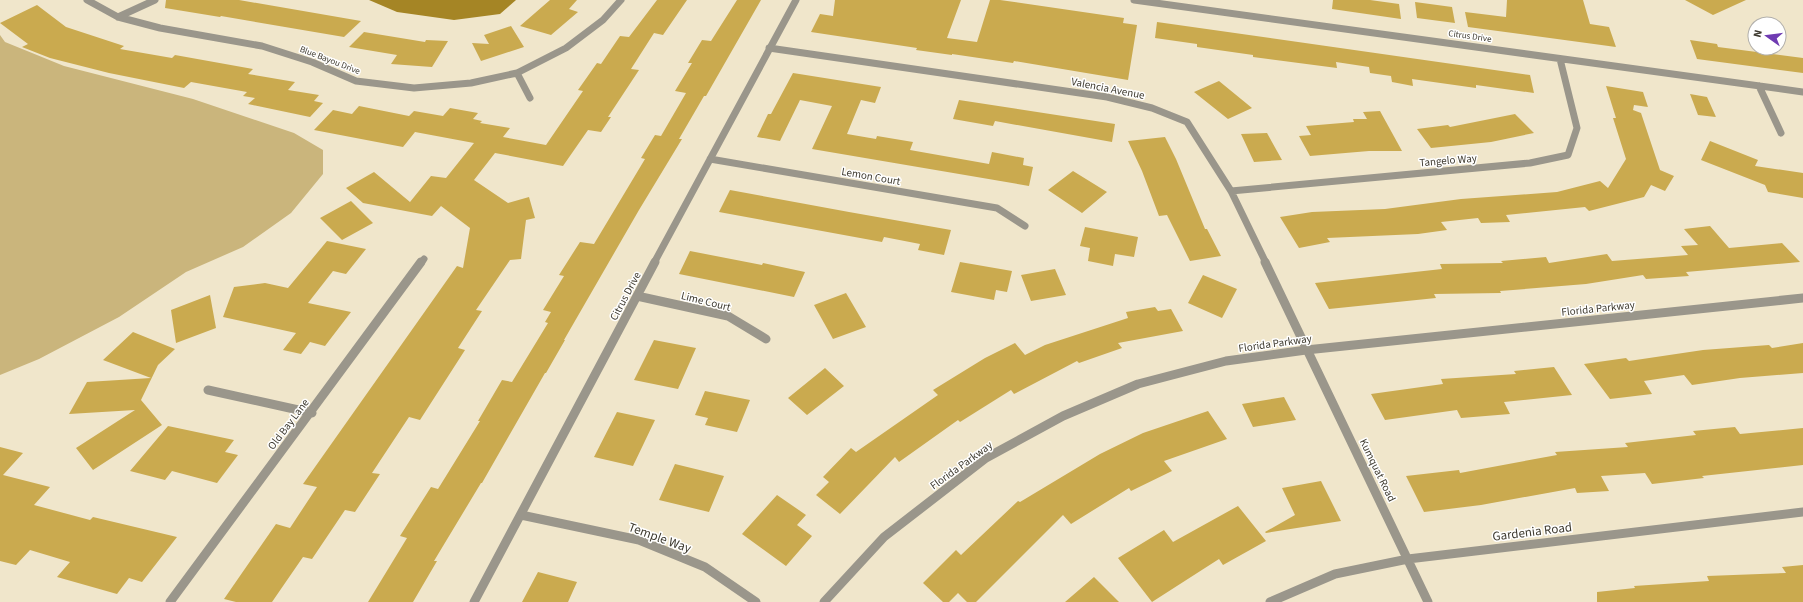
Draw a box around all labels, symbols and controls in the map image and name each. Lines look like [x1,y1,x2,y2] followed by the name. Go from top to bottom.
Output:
[1747,16,1787,56] north arrow
[1447,27,1493,46] street label: Citrus Drive
[1750,28,1766,39] text: N
[298,43,362,78] street label: Blue Bayou Drive
[1070,74,1146,103] street label: Valencia Avenue
[1419,151,1477,170] street label: Tangelo Way
[840,164,902,189] street label: Lemon Court
[606,269,645,323] street label: Citrus Drive
[680,288,733,315] street label: Lime Court
[1561,297,1635,320] street label: Florida Parkway
[1238,331,1313,356] street label: Florida Parkway
[264,395,313,453] street label: Old Bay Lane
[1356,436,1399,504] street label: Kumquat Road
[927,438,995,493] street label: Florida Parkway
[626,518,694,558] street label: Temple Way
[1491,518,1573,546] street label: Gardenia Road

